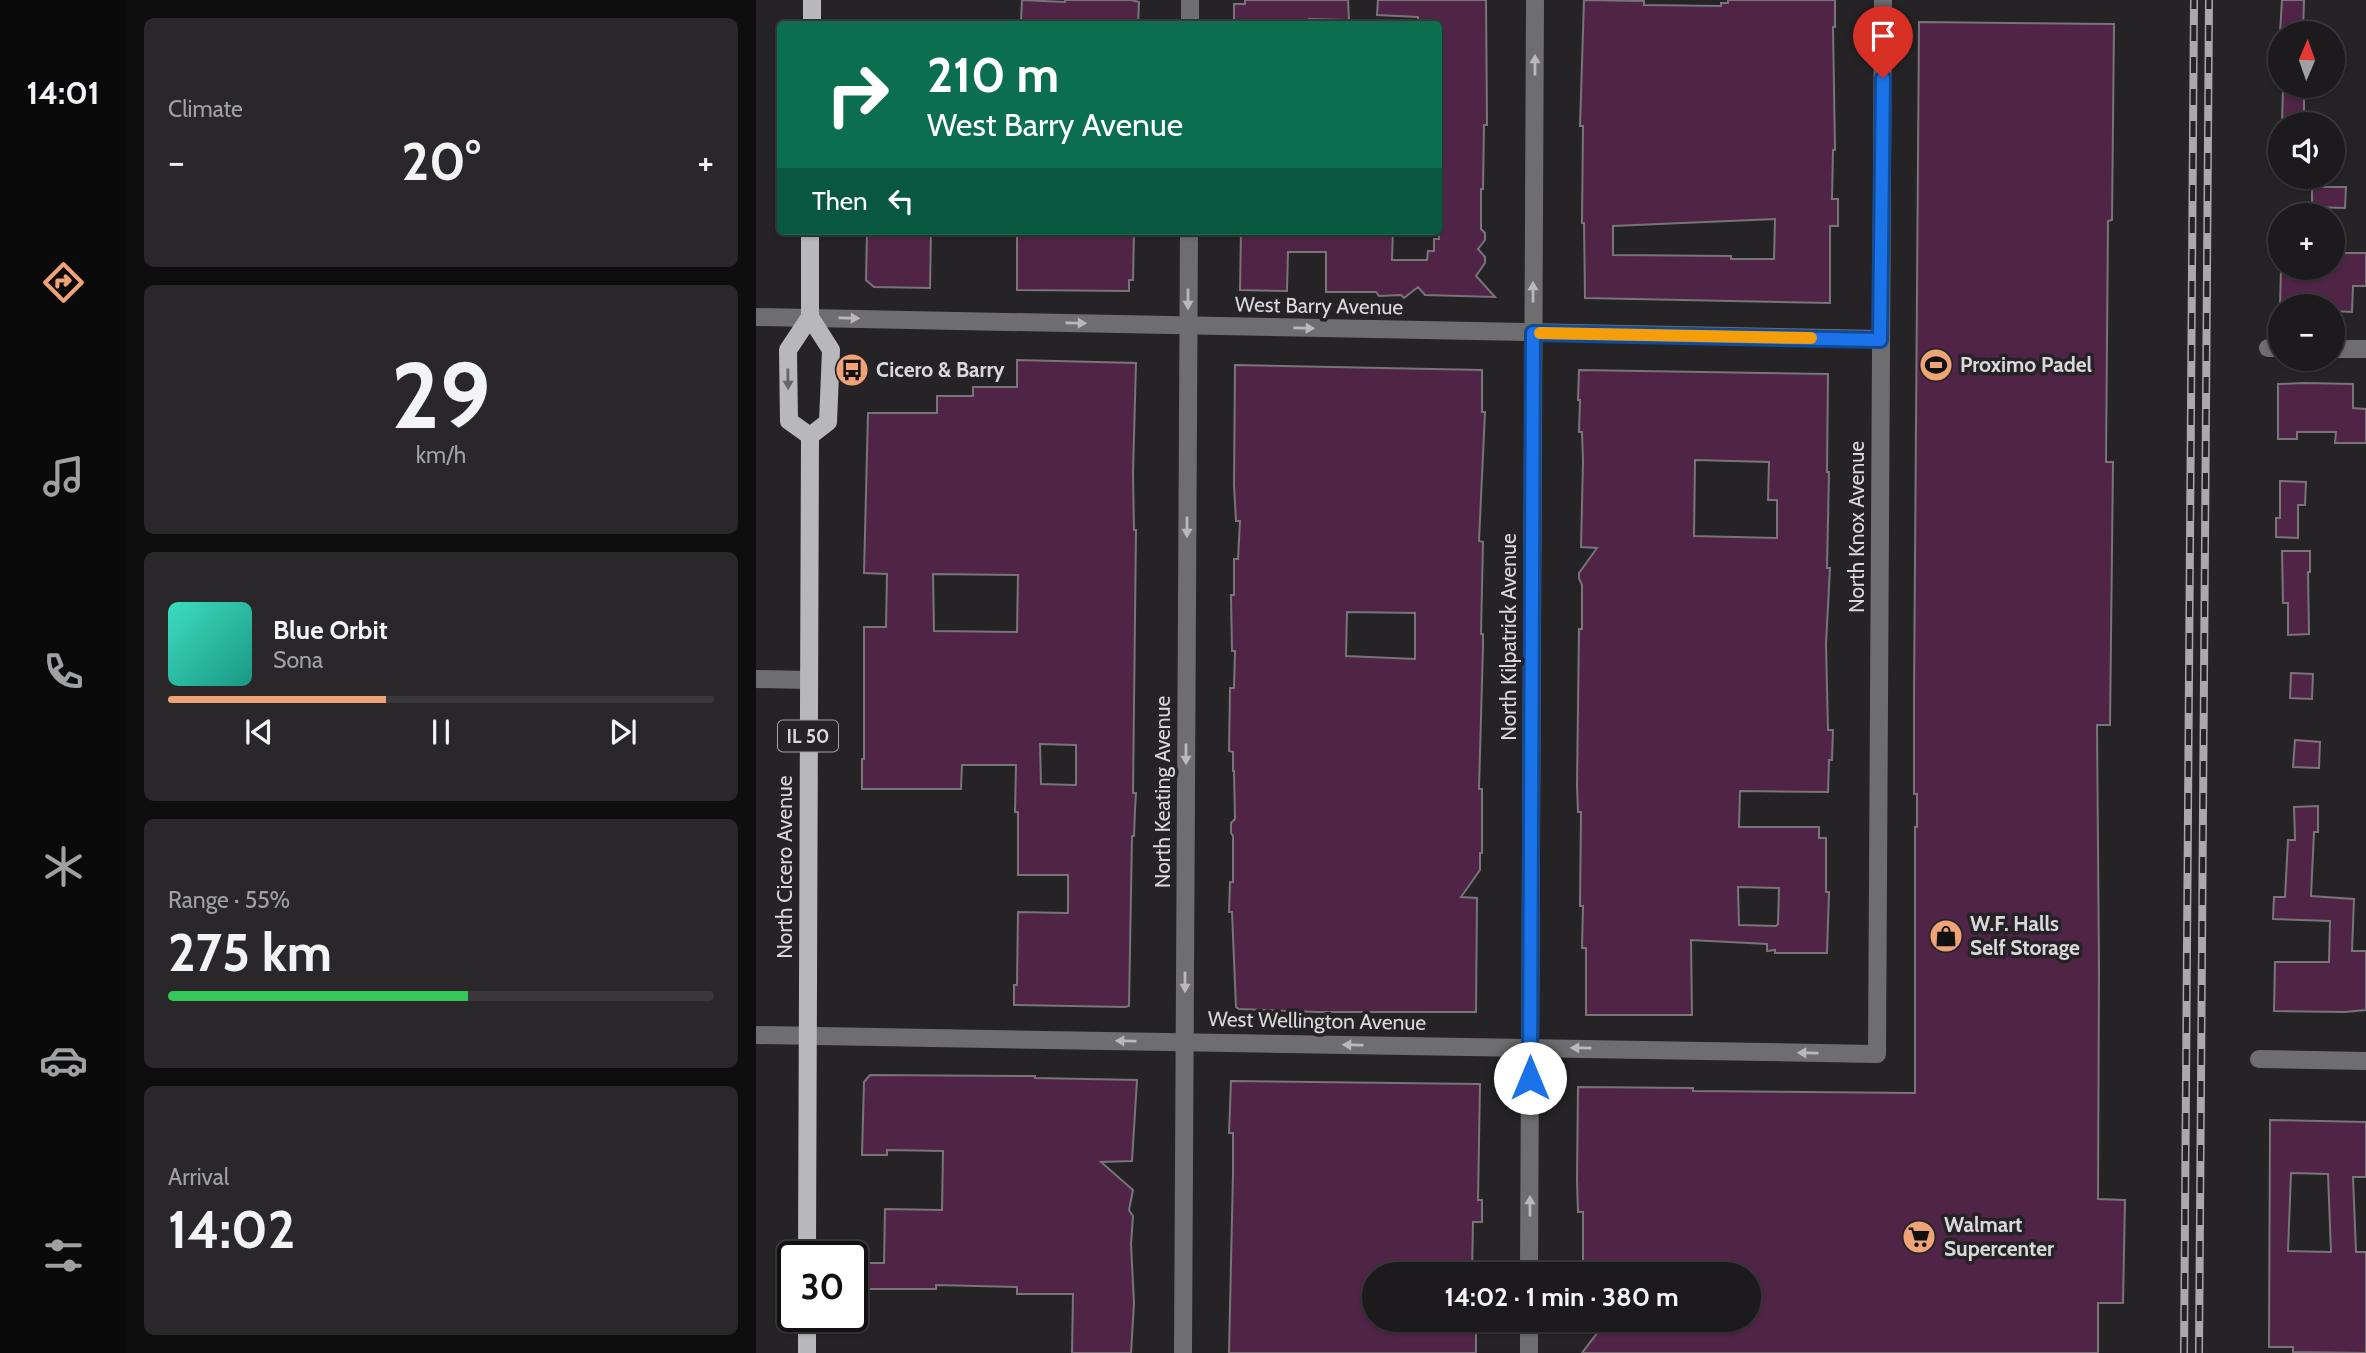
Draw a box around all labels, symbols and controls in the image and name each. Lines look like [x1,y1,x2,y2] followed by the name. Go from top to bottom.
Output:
[1853,6,1913,78] pin
[1864,17,1902,55] icon: arrive
[2268,21,2345,98] north arrow
[2268,21,2345,371] map controls
[927,45,1059,104] text: 210 m
[812,49,903,140] icon: right
[1529,54,1540,76] one-way arrow
[26,73,100,112] text: 14:01
[168,95,243,123] text: Climate
[927,105,1183,144] text: West Barry Avenue
[2268,112,2345,189] button: sound
[401,130,481,193] text: 20°
[168,138,185,185] text: −
[697,138,714,185] text: +
[882,182,920,220] icon: left
[812,185,868,217] text: Then
[2268,203,2345,280] button: +
[39,258,88,307] icon: directions
[1528,281,1539,303] one-way arrow
[1183,288,1194,310] one-way arrow
[1235,292,1404,319] street label: West Barry Avenue
[2268,294,2345,371] button: −
[838,312,860,324] one-way arrow
[1065,318,1087,329] one-way arrow
[1293,323,1315,334] one-way arrow
[391,340,491,451] text: 29
[1917,346,1955,384] sports icon: Proximo Padel
[833,351,871,389] bus stop icon: Cicero & Barry
[1960,352,2093,377] place label: Proximo Padel
[876,357,1005,382] place label: Cicero & Barry
[783,368,794,390] one-way arrow
[416,441,466,469] text: km/h
[1844,441,1869,613] street label: North Knox Avenue
[39,452,88,501] icon: music
[1181,516,1193,538] one-way arrow
[1496,533,1521,741] street label: North Kilpatrick Avenue
[273,614,388,646] text: Blue Orbit
[273,646,323,674] text: Sona
[39,647,88,696] icon: phone
[1150,695,1175,888] street label: North Keating Avenue
[240,713,278,751] icon: previous
[422,713,460,751] icon: pause
[604,713,642,751] icon: next
[778,720,838,751] road number: IL 50
[1180,743,1192,765] one-way arrow
[772,775,797,959] street label: North Cicero Avenue
[39,842,88,891] icon: climate
[168,886,290,914] text: Range · 55%
[1970,911,2080,960] place label: W.F. Halls Self Storage
[1927,917,1965,955] shop icon: W.F. Halls Self Storage
[168,921,332,984] text: 275 km
[1179,971,1191,993] one-way arrow
[1208,1006,1427,1035] street label: West Wellington Avenue
[1115,1035,1137,1047] one-way arrow
[39,1036,88,1085] icon: car
[1342,1039,1364,1051] one-way arrow
[1493,1041,1567,1115] position arrow
[1570,1043,1592,1054] one-way arrow
[1797,1047,1819,1058] one-way arrow
[168,1163,229,1191] text: Arrival
[1524,1195,1535,1217] one-way arrow
[168,1198,295,1261] text: 14:02
[1944,1212,2054,1261] place label: Walmart Supercenter
[1900,1218,1938,1256] supermarket icon: Walmart Supercenter
[39,1231,88,1280] icon: filters
[777,1241,868,1332] speed limit sign: 30
[1444,1281,1679,1313] text: 14:02 · 1 min · 380 m

